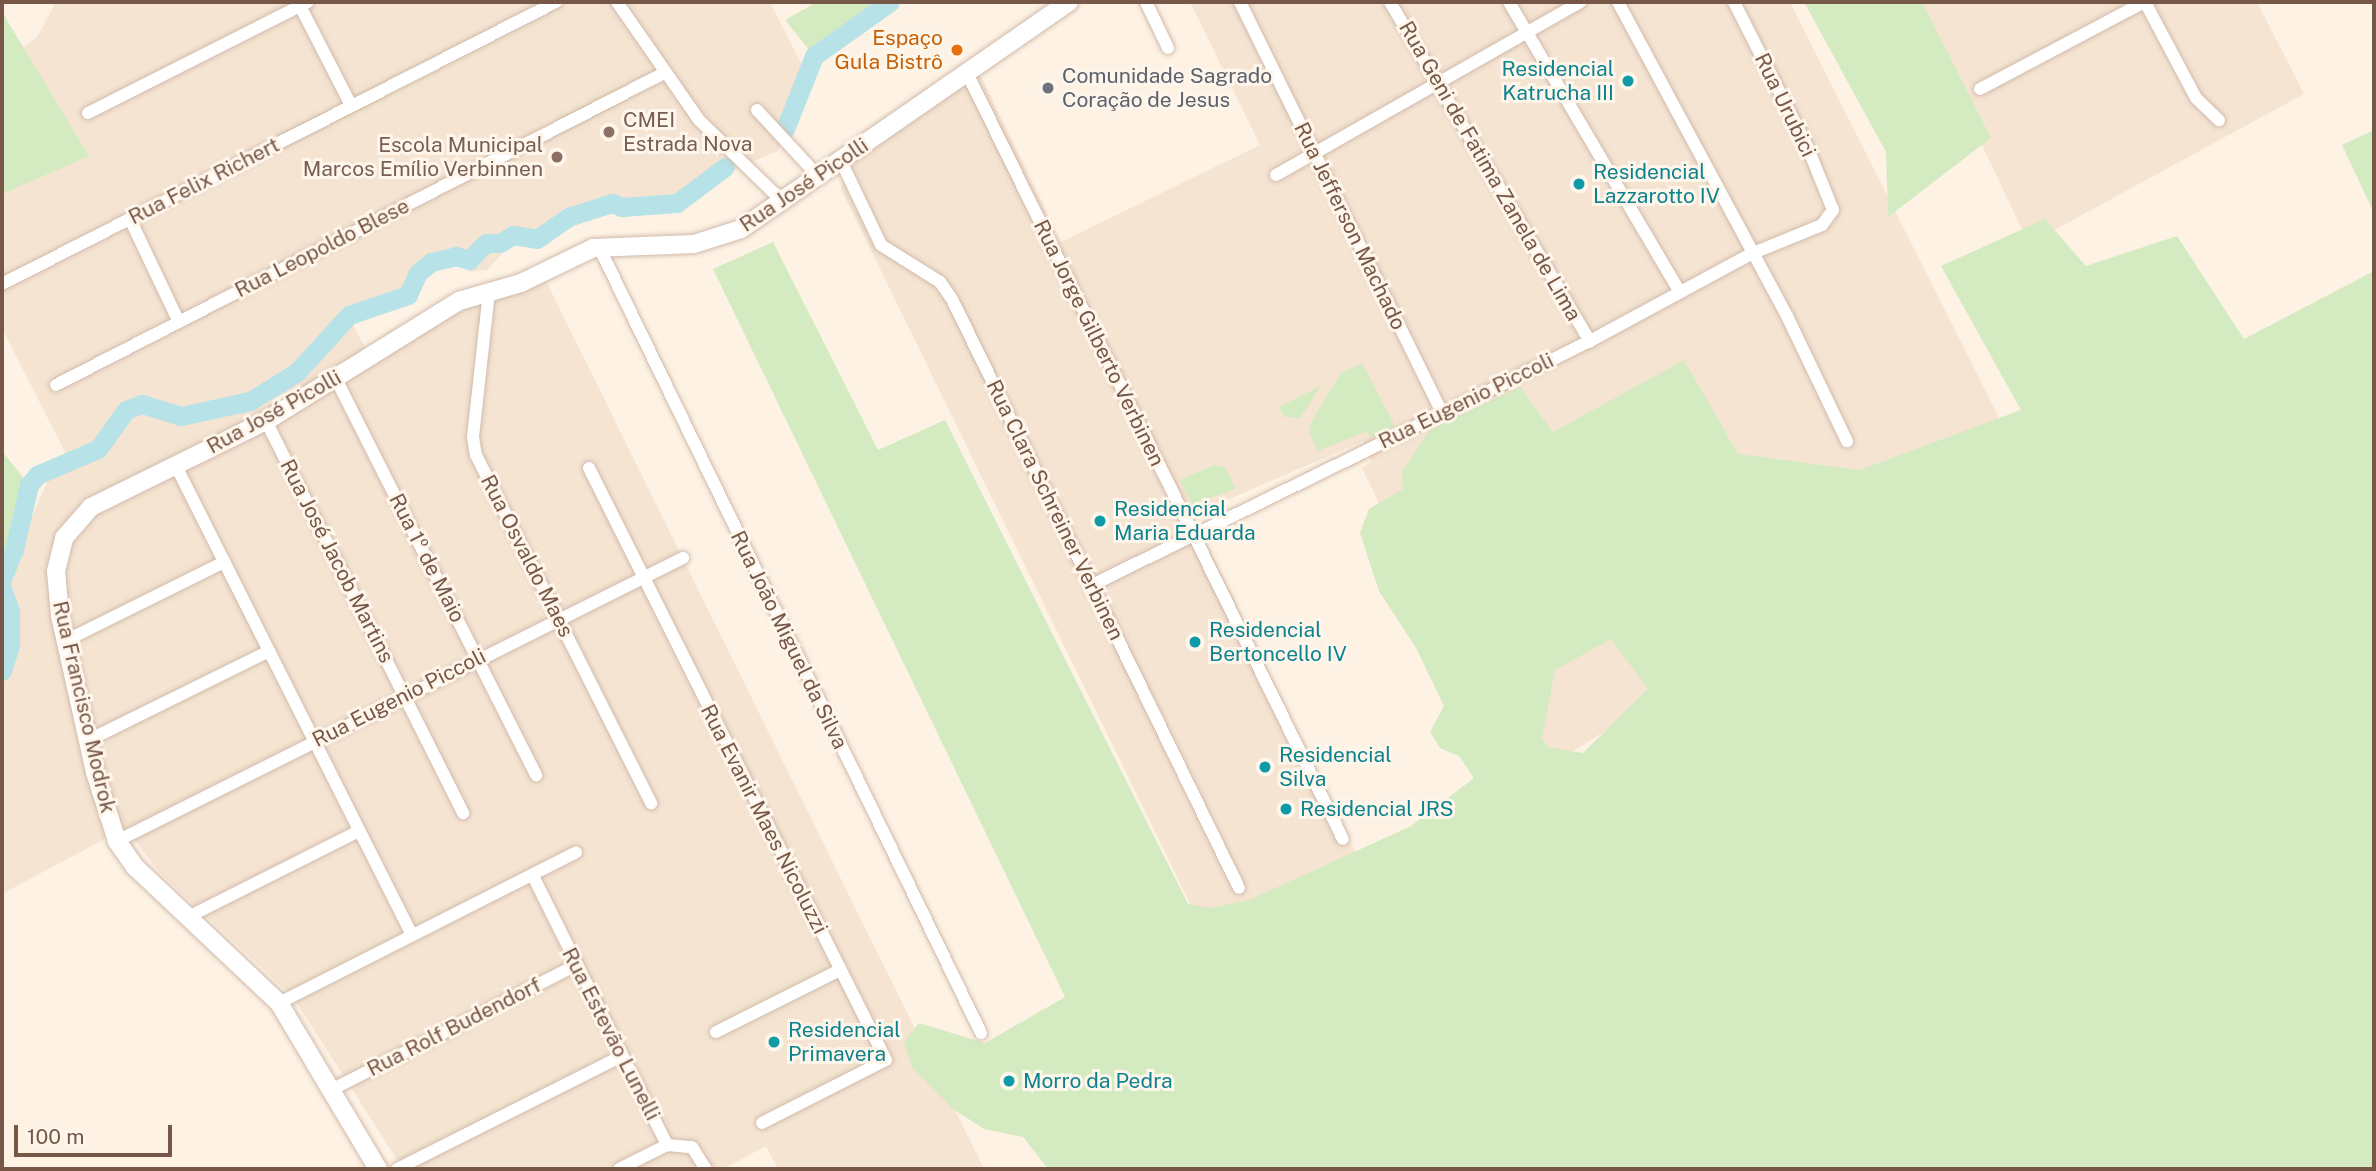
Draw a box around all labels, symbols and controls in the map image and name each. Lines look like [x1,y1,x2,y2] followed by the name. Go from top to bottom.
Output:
[1393,16,1587,326] street label: Rua Geni de Fatima Zanela de Lima
[835,25,943,75] place label: Espaço Gula Bistrô
[949,42,965,58] marker: Espaço Gula Bistrô
[1749,49,1821,161] street label: Rua Urubici
[1502,56,1614,106] place label: Residencial Katrucha III
[1062,63,1272,113] place label: Comunidade Sagrado Coração de Jesus
[1620,73,1636,89] marker: Residencial Katrucha III
[1040,80,1056,96] marker: Comunidade Sagrado Coração de Jesus
[623,107,752,157] place label: CMEI Estrada Nova
[1289,118,1411,334] street label: Rua Jefferson Machado
[601,124,617,140] marker: CMEI Estrada Nova
[124,132,284,230] street label: Rua Felix Richert
[302,132,543,182] place label: Escola Municipal Marcos Emílio Verbinnen
[735,133,873,237] street label: Rua José Picolli
[549,149,565,165] marker: Escola Municipal Marcos Emílio Verbinnen
[1593,159,1720,209] place label: Residencial Lazzarotto IV
[1571,176,1587,192] marker: Residencial Lazzarotto IV
[231,193,413,303] street label: Rua Leopoldo Blese
[1028,215,1170,471] street label: Rua Jorge Gilberto Verbinen
[1374,348,1558,454] street label: Rua Eugenio Piccoli
[202,365,346,459] street label: Rua José Picolli
[981,375,1129,645] street label: Rua Clara Schreiner Verbinen
[275,455,399,667] street label: Rua José Jacob Martins
[475,471,579,641] street label: Rua Osvaldo Maes
[384,489,470,627] street label: Rua 1º de Maio
[1114,496,1256,546] place label: Residencial Maria Eduarda
[1092,513,1108,529] marker: Residencial Maria Eduarda
[725,527,853,753] street label: Rua João Miguel da Silva
[47,598,121,816] street label: Rua Francisco Modrok
[1209,617,1347,667] place label: Residencial Bertoncello IV
[1187,634,1203,650] marker: Residencial Bertoncello IV
[308,643,490,753] street label: Rua Eugenio Piccoli
[695,700,833,938] street label: Rua Evanir Maes Nicoluzzi
[1279,742,1391,792] place label: Residencial Silva
[1257,759,1273,775] marker: Residencial Silva
[1300,796,1454,822] place label: Residencial JRS
[1278,801,1294,817] marker: Residencial JRS
[556,943,666,1125] street label: Rua Estevão Lunelli
[363,972,545,1082] street label: Rua Rolf Budendorf
[788,1017,900,1067] place label: Residencial Primavera
[766,1034,782,1050] marker: Residencial Primavera
[1023,1068,1173,1094] place label: Morro da Pedra
[1001,1073,1017,1089] marker: Morro da Pedra
[18,1112,175,1156] scale bar
[27,1124,84,1149] text: 100 m

